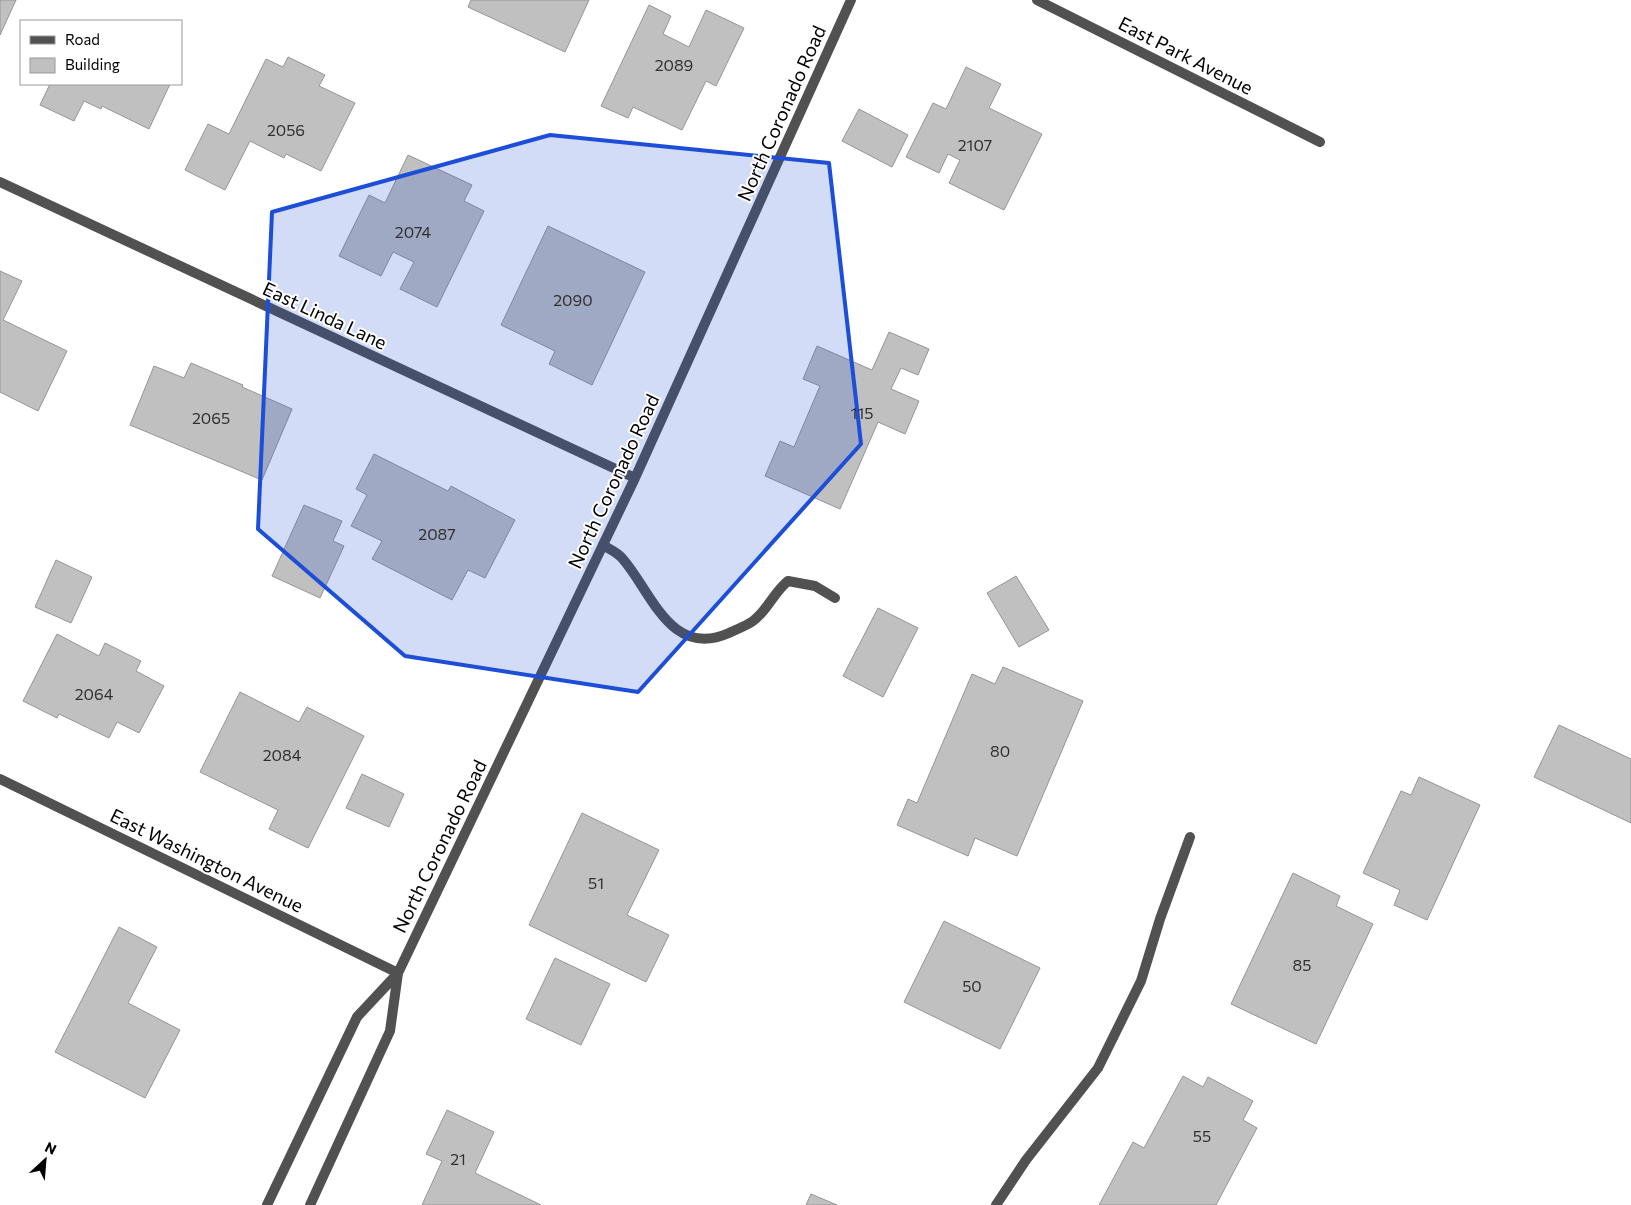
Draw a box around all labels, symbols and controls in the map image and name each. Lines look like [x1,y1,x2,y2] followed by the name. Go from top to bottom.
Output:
[1115,11,1257,99] street label: East Park Avenue
[20,20,182,85] legend
[732,22,830,204] street label: North Coronado Road
[65,30,100,48] text: Road
[65,55,120,73] text: Building
[655,55,693,74] house number: 2089
[267,120,305,139] house number: 2056
[958,135,992,154] house number: 2107
[395,222,432,241] house number: 2074
[259,276,391,354] street label: East Linda Lane
[553,290,593,309] house number: 2090
[562,390,664,572] street label: North Coronado Road
[851,403,873,422] house number: 115
[192,408,230,427] house number: 2065
[418,524,456,543] house number: 2087
[75,684,114,703] house number: 2064
[990,741,1010,760] house number: 80
[263,745,302,764] house number: 2084
[387,756,491,936] street label: North Coronado Road
[107,803,307,917] street label: East Washington Avenue
[588,873,604,892] house number: 51
[1293,955,1311,974] house number: 85
[962,976,982,995] house number: 50
[1193,1126,1211,1145] house number: 55
[20,1135,70,1185] north arrow
[42,1138,59,1158] text: N
[450,1149,466,1168] house number: 21

